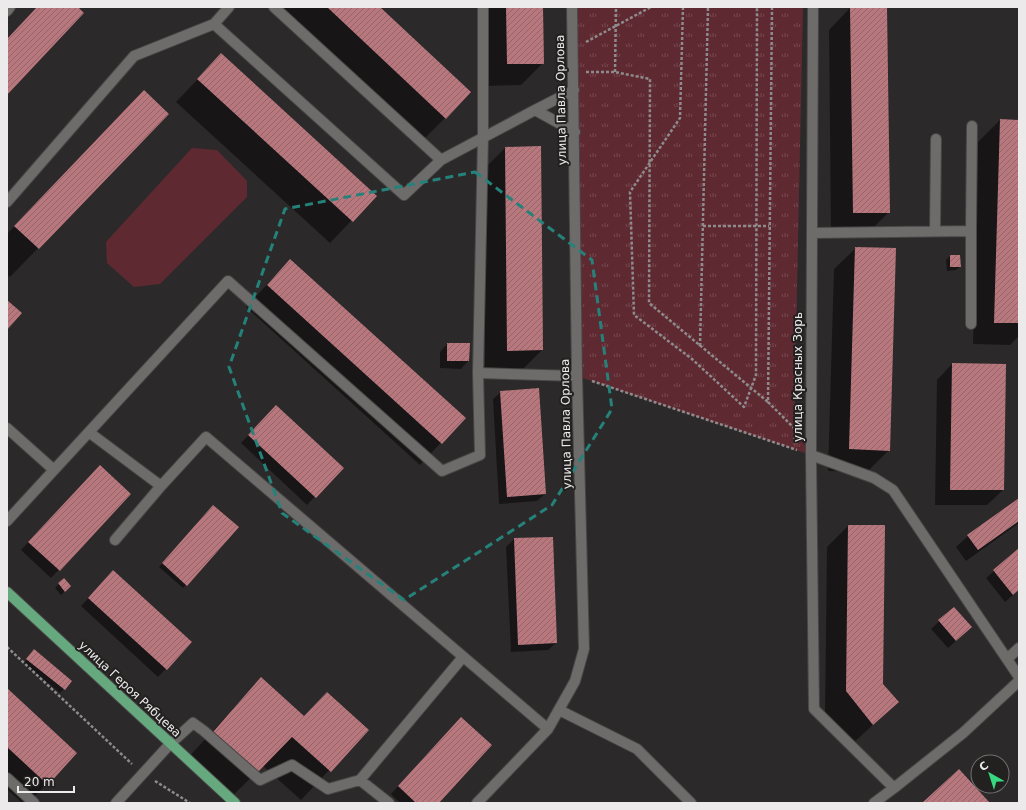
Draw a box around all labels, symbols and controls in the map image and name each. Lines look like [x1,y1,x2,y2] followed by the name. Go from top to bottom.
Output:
[553,35,569,165] street label: улица Павла Орлова
[791,312,805,442] street label: улица Красных Зорь
[558,359,574,489] street label: улица Павла Орлова
[76,638,184,740] street label: улица Героя Рябцева
[970,754,1010,794] north arrow
[977,759,991,774] text: С
[18,768,74,794] scale bar
[24,775,55,789] text: 20 m

